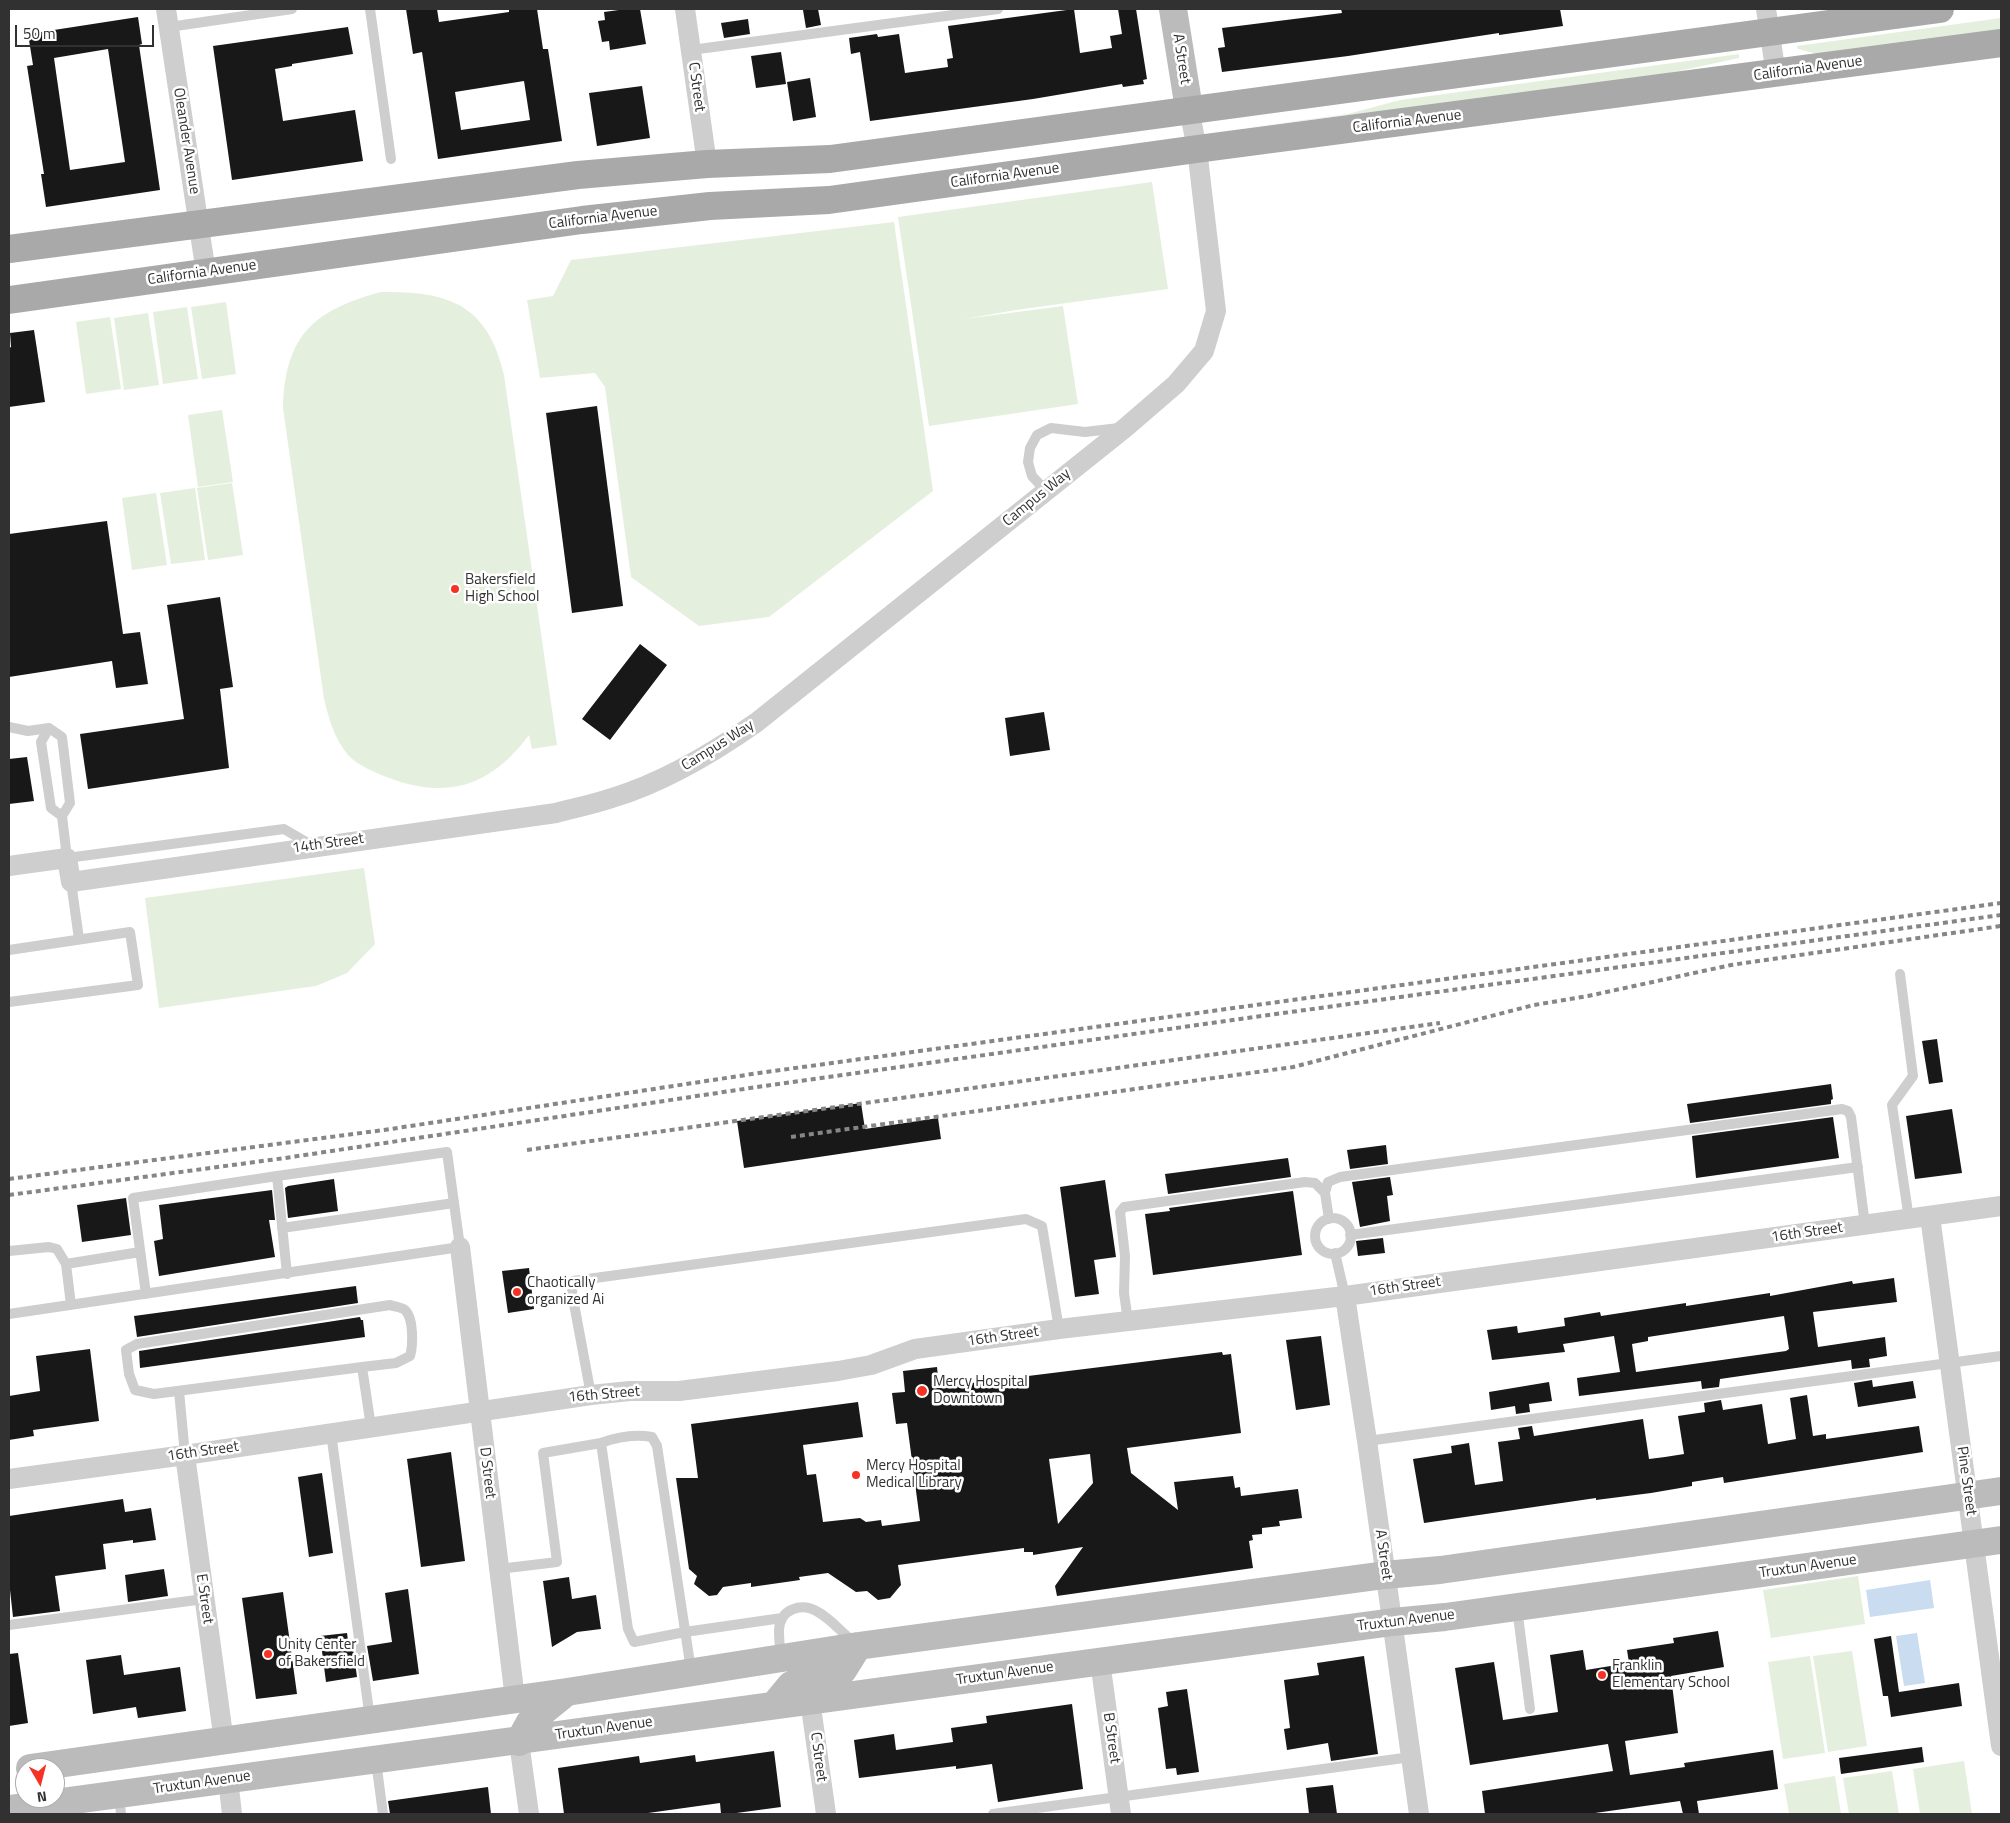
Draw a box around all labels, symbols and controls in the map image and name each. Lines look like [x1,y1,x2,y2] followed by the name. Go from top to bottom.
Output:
[18,15,156,47] scale bar
[23,22,56,45] text: 50 m
[1168,32,1194,86] street label: A Street
[1753,52,1863,86] street label: California Avenue
[684,61,708,113] street label: C Street
[169,87,203,195] street label: Oleander Avenue
[1352,106,1462,138] street label: California Avenue
[950,159,1060,193] street label: California Avenue
[548,202,658,234] street label: California Avenue
[147,256,257,290] street label: California Avenue
[999,465,1075,531] street label: Campus Way
[465,571,540,606] place label: Bakersfield High School
[449,583,461,595] marker: Bakersfield High School
[678,717,758,775] street label: Campus Way
[291,830,365,858] street label: 14th Street
[1770,1219,1844,1247] street label: 16th Street
[1368,1273,1442,1301] street label: 16th Street
[527,1274,604,1309] place label: Chaotically organized Ai
[511,1286,523,1298] marker: Chaotically organized Ai
[966,1323,1040,1351] street label: 16th Street
[933,1373,1028,1408] place label: Mercy Hospital Downtown
[567,1383,641,1407] street label: 16th Street
[915,1384,929,1398] marker: Mercy Hospital Downtown
[166,1438,240,1466] street label: 16th Street
[1952,1445,1980,1517] street label: Pine Street
[475,1446,499,1500] street label: D Street
[866,1457,962,1492] place label: Mercy Hospital Medical Library
[850,1469,862,1481] marker: Mercy Hospital Medical Library
[1371,1529,1395,1581] street label: A Street
[1758,1551,1858,1583] street label: Truxtun Avenue
[192,1573,216,1625] street label: E Street
[1356,1606,1456,1636] street label: Truxtun Avenue
[278,1636,365,1671] place label: Unity Center of Bakersfield
[262,1648,274,1660] marker: Unity Center of Bakersfield
[1612,1657,1730,1692] place label: Franklin Elementary School
[955,1658,1055,1690] street label: Truxtun Avenue
[1596,1669,1608,1681] marker: Franklin Elementary School
[1099,1711,1123,1765] street label: B Street
[554,1713,654,1745] street label: Truxtun Avenue
[806,1731,830,1783] street label: C Street
[15,1758,65,1808] north arrow
[152,1767,252,1799] street label: Truxtun Avenue
[36,1786,48,1808] text: N

